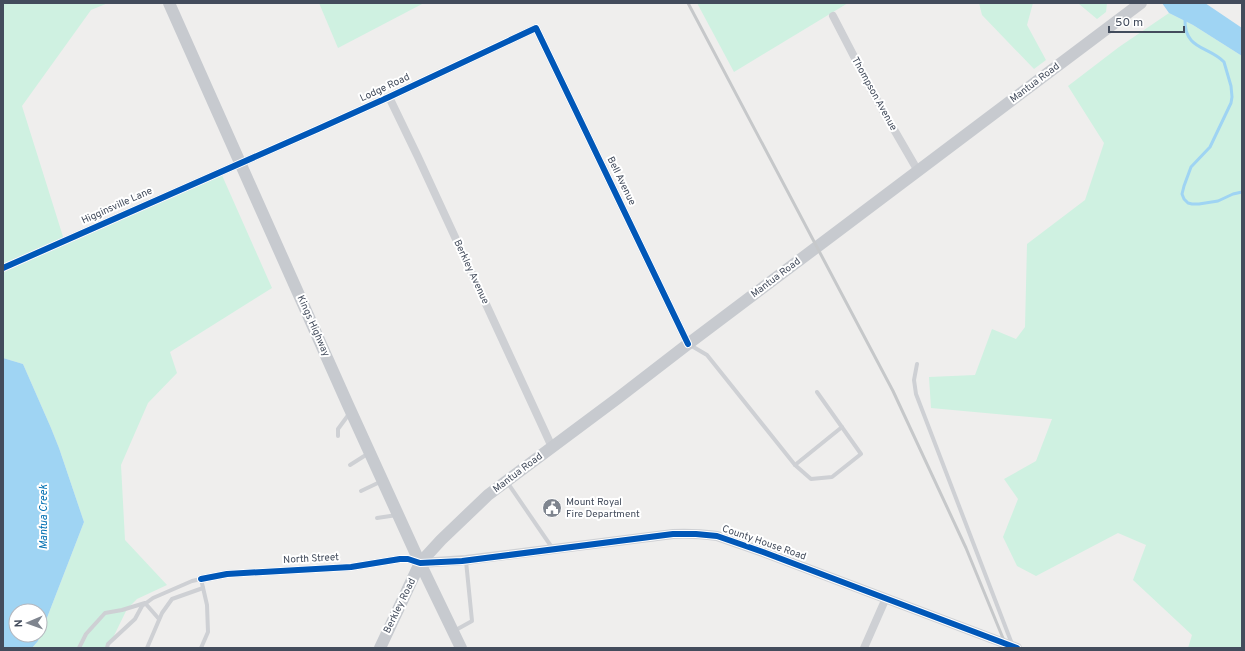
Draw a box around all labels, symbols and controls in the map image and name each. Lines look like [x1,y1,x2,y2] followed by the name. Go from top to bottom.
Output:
[1109,8,1184,34] scale bar
[1115,15,1143,31] text: 50 m
[848,55,900,133] street label: Thompson Avenue
[1008,60,1062,106] street label: Mantua Road
[358,71,412,105] street label: Lodge Road
[604,154,638,208] street label: Bell Avenue
[80,185,154,227] street label: Higginsville Lane
[450,238,492,306] street label: Berkley Avenue
[749,255,803,301] street label: Mantua Road
[294,293,332,359] street label: Kings Highway
[491,450,545,496] street label: Mantua Road
[37,484,51,549] water label: Mantua Creek
[566,496,640,521] place label: Mount Royal Fire Department
[541,497,563,519] public building icon: Mount Royal Fire Department
[720,522,808,564] street label: County House Road
[283,551,339,567] street label: North Street
[381,576,419,636] street label: Berkley Road
[8,603,48,643] north arrow
[12,619,26,628] text: N

